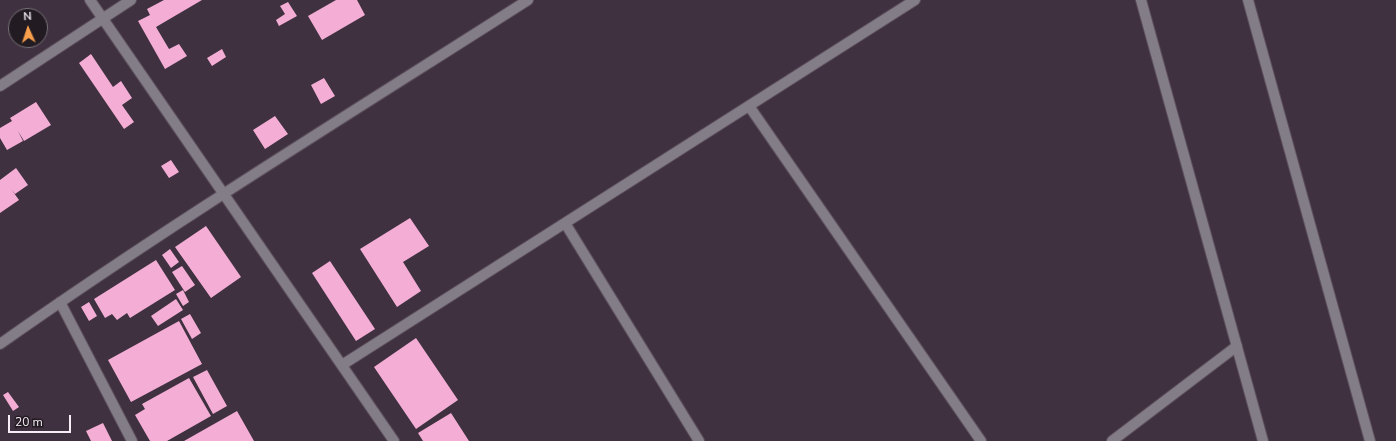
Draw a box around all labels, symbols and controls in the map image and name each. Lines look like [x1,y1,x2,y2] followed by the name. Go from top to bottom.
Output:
[8,8,48,48] north arrow
[23,9,32,24] text: N
[10,407,73,433] scale bar
[15,414,43,430] text: 20 m

